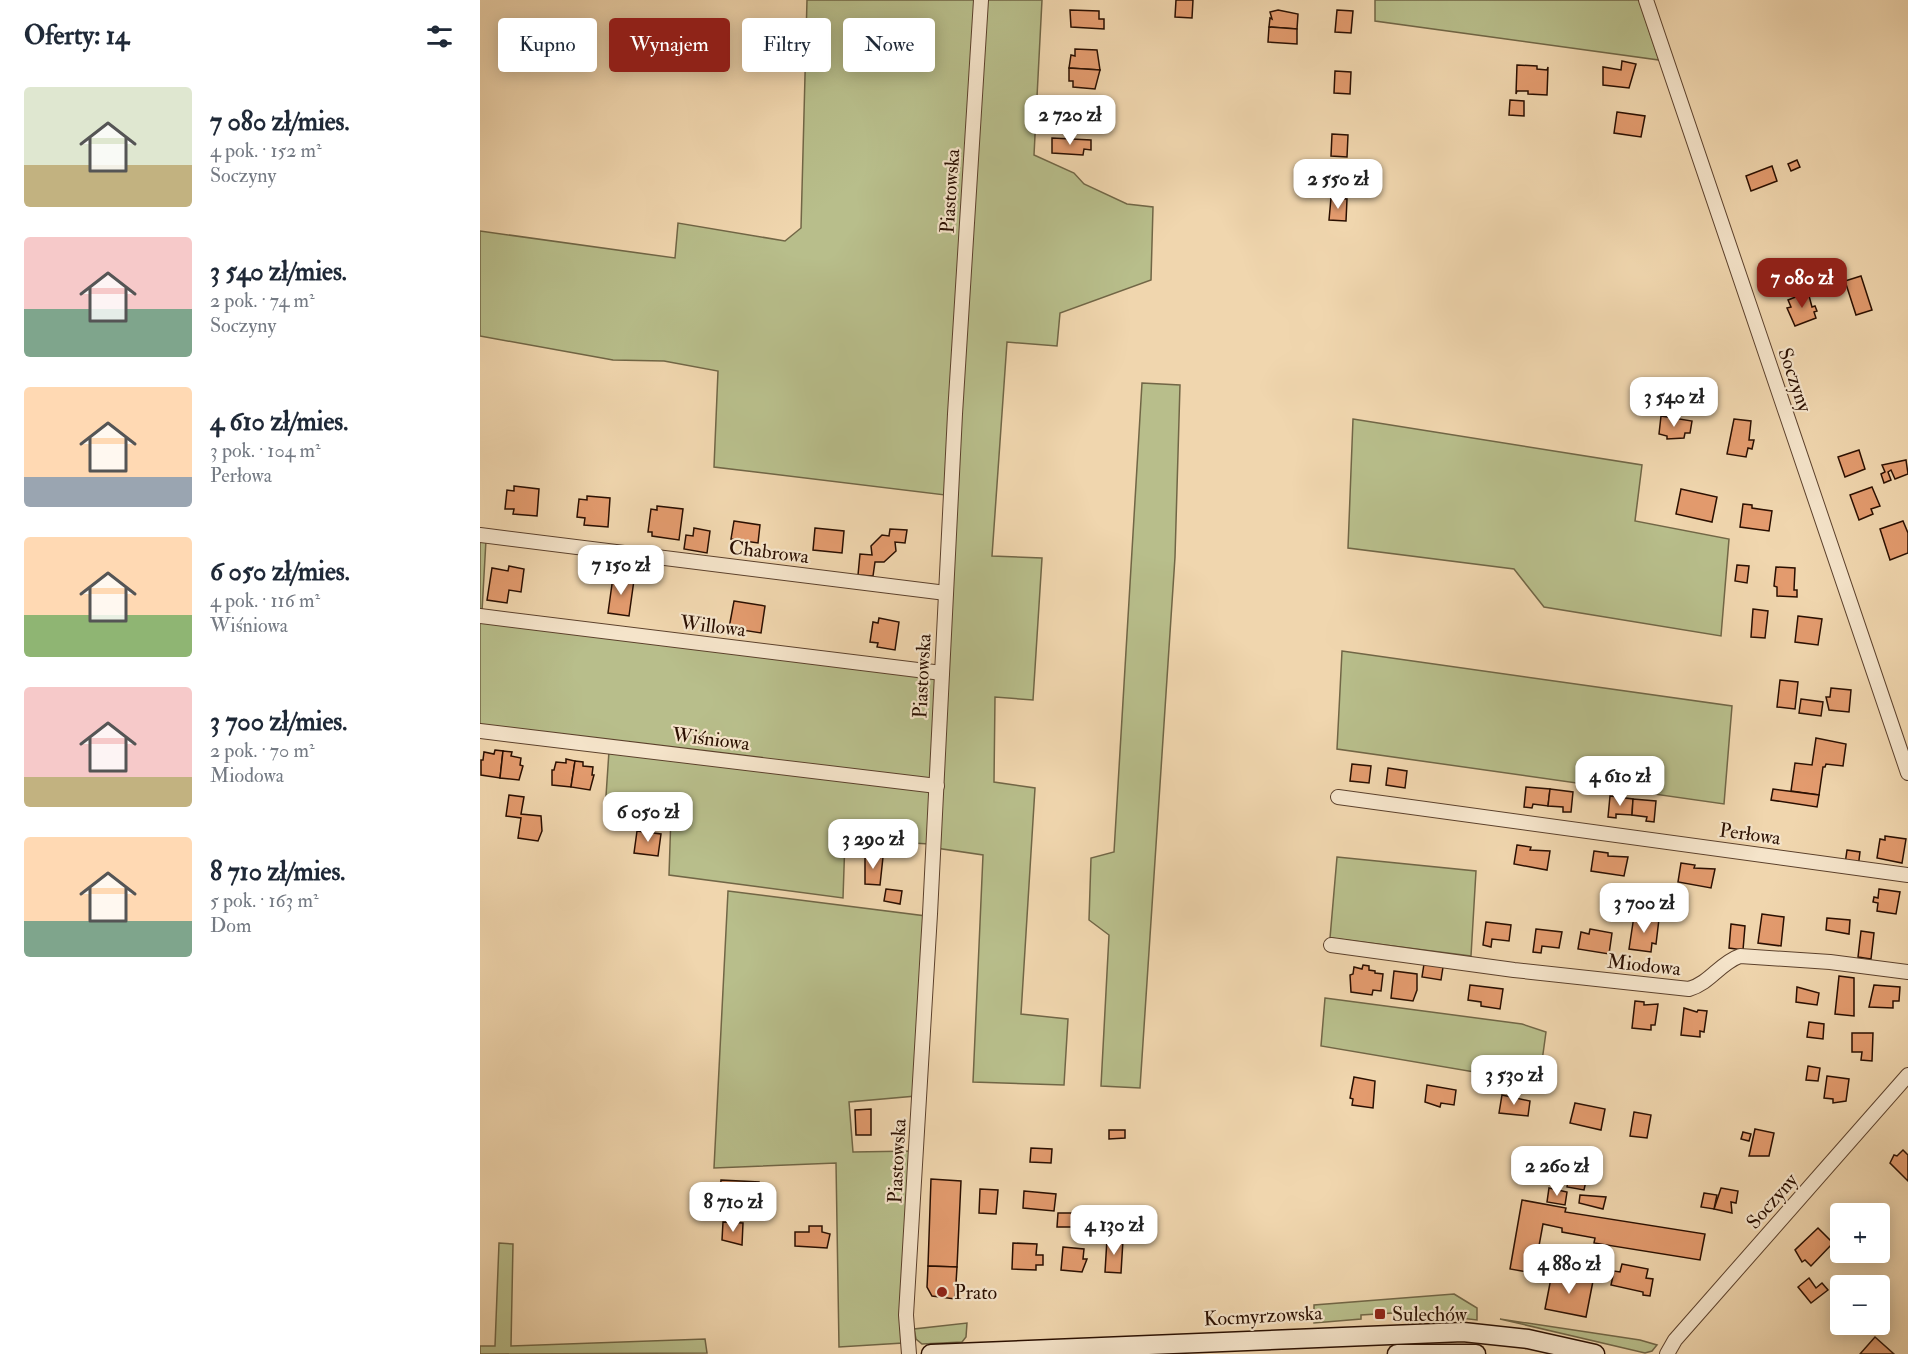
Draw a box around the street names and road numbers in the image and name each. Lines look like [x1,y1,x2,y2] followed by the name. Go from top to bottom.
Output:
[935,147,965,234] street label: Piastowska
[1772,345,1818,416] street label: Soczyny
[728,535,811,569] street label: Chabrowa
[678,609,748,643] street label: Willowa
[907,632,937,719] street label: Piastowska
[670,722,752,756] street label: Wiśniowa
[1718,817,1783,851] street label: Perłowa
[1606,949,1683,981] street label: Miodowa
[882,1117,912,1204] street label: Piastowska
[1741,1167,1804,1234] street label: Soczyny
[1203,1300,1324,1332] street label: Kocmyrzowska

